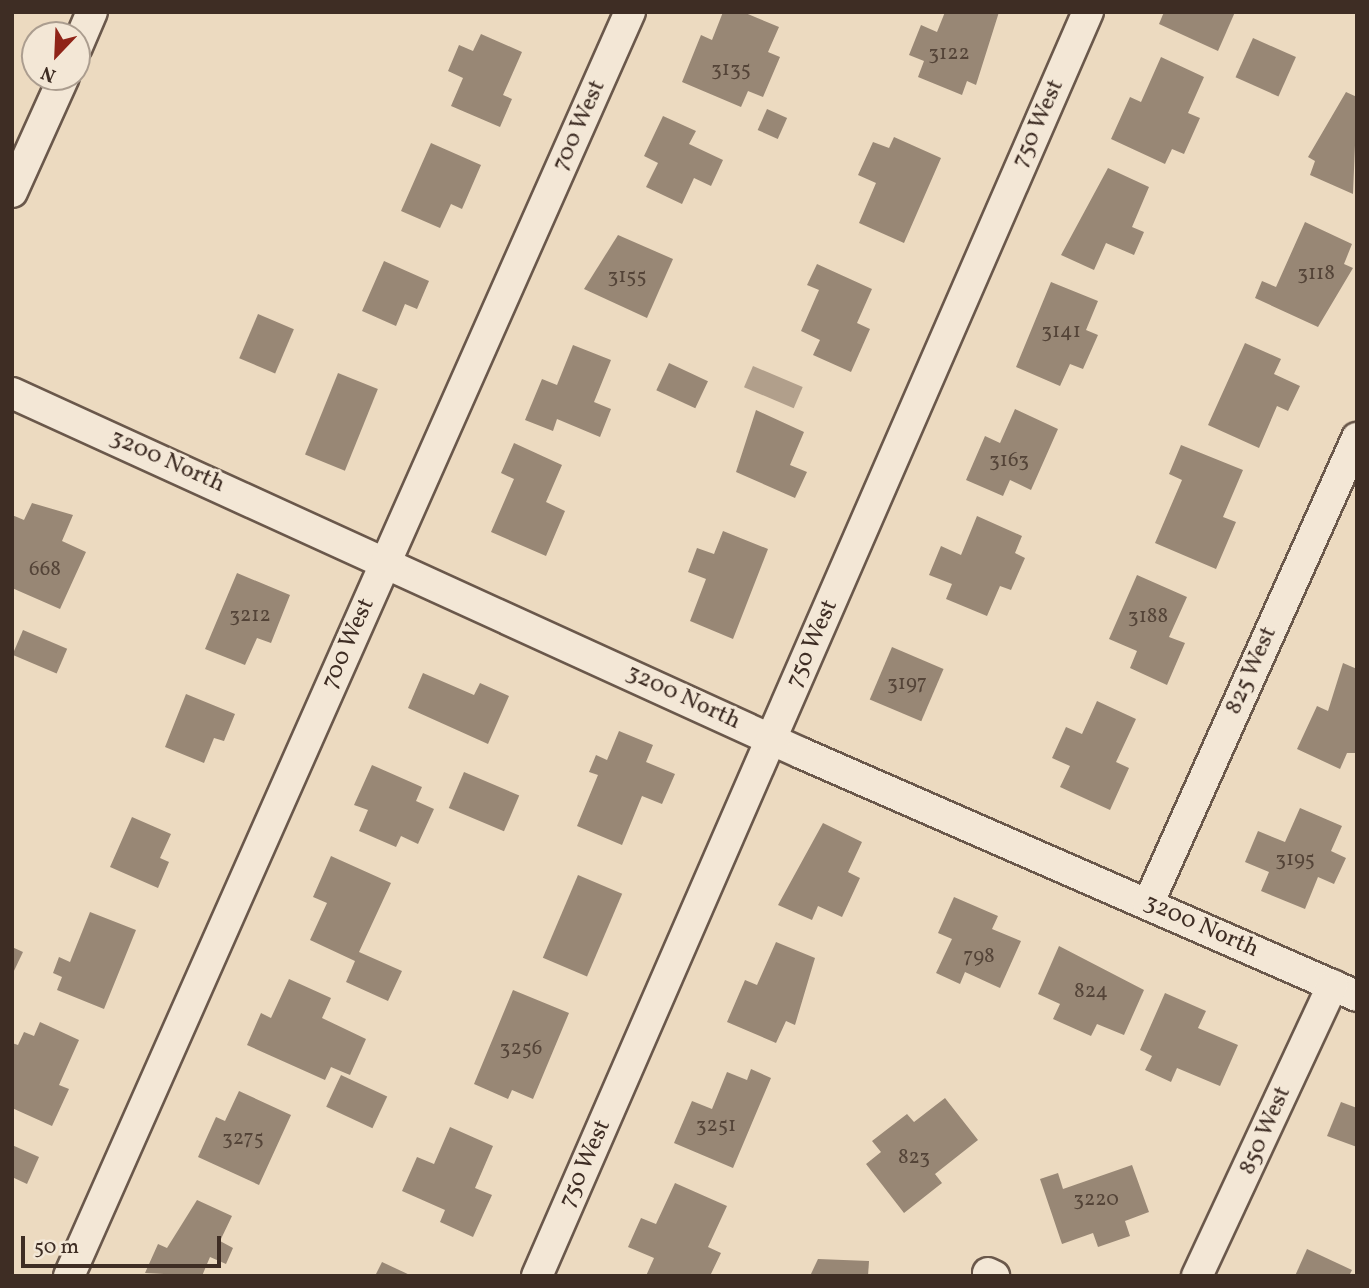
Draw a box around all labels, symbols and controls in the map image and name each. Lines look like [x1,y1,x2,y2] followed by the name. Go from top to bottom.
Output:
[21,21,91,91] north arrow
[928,41,970,67] house number: 3122
[711,57,751,83] house number: 3135
[37,59,60,88] text: N
[1007,75,1071,173] street label: 750 West
[547,76,613,176] street label: 700 West
[1297,261,1335,287] house number: 3118
[607,264,647,290] house number: 3155
[1041,319,1081,345] house number: 3141
[105,424,229,500] street label: 3200 North
[989,448,1029,474] house number: 3163
[29,557,61,583] house number: 668
[316,594,382,694] street label: 700 West
[781,595,845,693] street label: 750 West
[229,603,271,629] house number: 3212
[1128,604,1168,630] house number: 3188
[1220,622,1284,720] street label: 825 West
[621,659,745,737] street label: 3200 North
[887,671,927,697] house number: 3197
[1275,847,1315,873] house number: 3195
[1139,889,1263,965] street label: 3200 North
[963,944,995,970] house number: 798
[1074,979,1108,1005] house number: 824
[500,1036,542,1062] house number: 3256
[1234,1082,1298,1180] street label: 850 West
[696,1113,736,1139] house number: 3251
[554,1115,618,1213] street label: 750 West
[222,1126,264,1152] house number: 3275
[898,1145,930,1171] house number: 823
[1073,1187,1119,1213] house number: 3220
[24,1222,224,1266] scale bar
[34,1233,79,1262] text: 50 m

